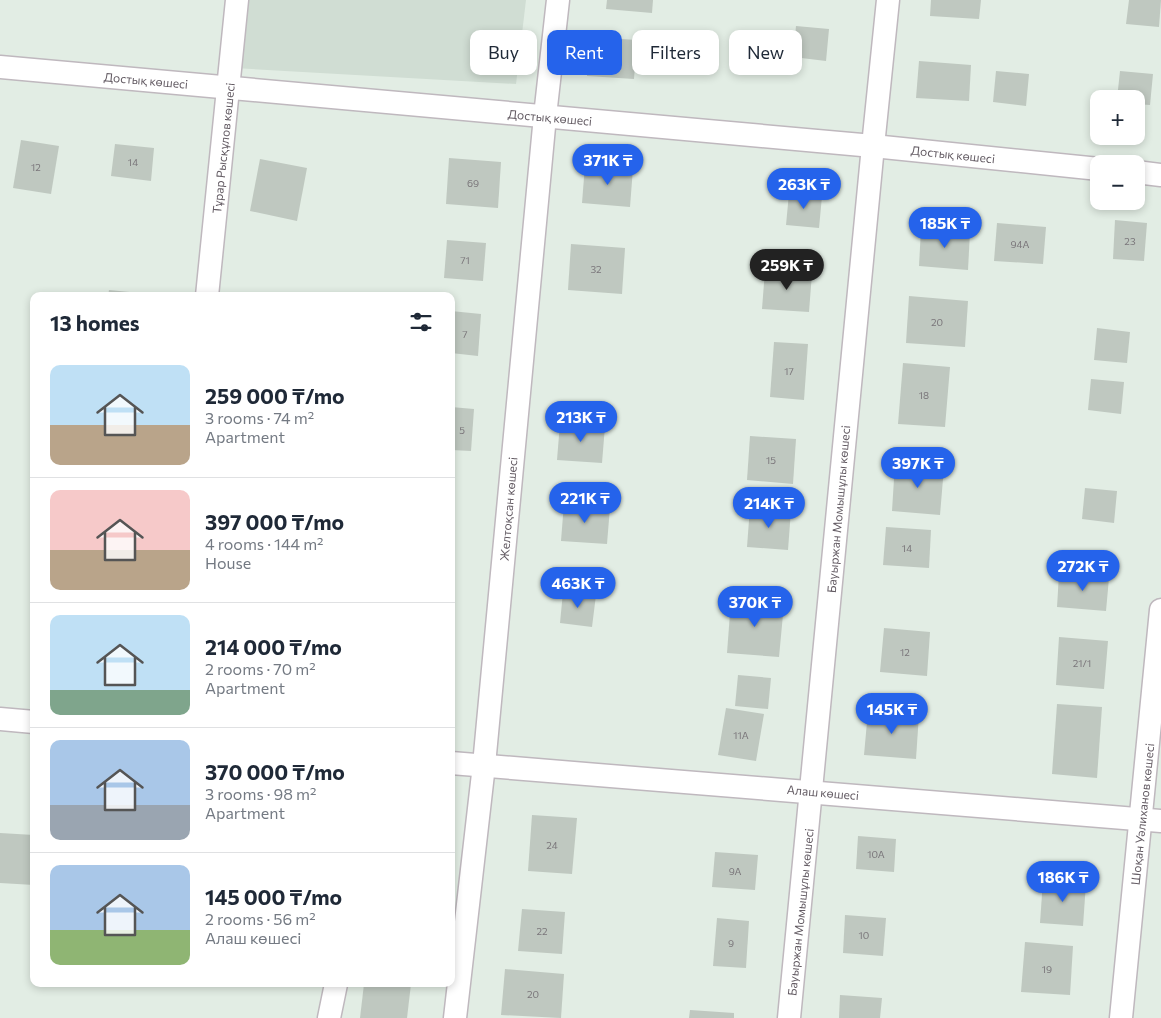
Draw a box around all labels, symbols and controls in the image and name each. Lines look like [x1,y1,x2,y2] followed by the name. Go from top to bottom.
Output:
[470,30,537,75] chip: Buy
[547,30,622,75] chip: Rent
[632,30,719,75] chip: Filters
[729,30,802,75] chip: New
[103,69,189,91] street label: Достық көшесі
[209,82,237,214] street label: Тұрар Рысқұлов көшесі
[1090,90,1145,210] map controls
[1090,90,1145,145] button: +
[507,106,593,128] street label: Достық көшесі
[910,143,996,165] street label: Достық көшесі
[567,144,649,186] pin: 371K ₸
[583,150,633,169] text: 371K ₸
[1090,155,1145,210] button: −
[128,156,138,168] house number: 14
[31,161,41,173] house number: 12
[763,168,845,210] pin: 263K ₸
[778,174,830,193] text: 263K ₸
[467,177,479,189] house number: 69
[904,206,986,249] pin: 185K ₸
[920,213,970,232] text: 185K ₸
[1124,235,1136,247] house number: 23
[1011,238,1030,250] house number: 94А
[746,248,828,291] pin: 259K ₸
[460,254,470,266] house number: 71
[761,255,813,274] text: 259K ₸
[590,263,602,275] house number: 32
[407,308,435,336] icon: filters
[50,310,140,335] text: 13 homes
[931,316,943,328] house number: 20
[462,328,468,340] house number: 7
[784,365,794,377] house number: 17
[205,383,345,408] text: 259 000 ₸/mo
[90,385,150,445] icon: home
[919,389,929,401] house number: 18
[540,400,622,443] pin: 213K ₸
[556,407,606,426] text: 213K ₸
[205,408,314,427] text: 3 rooms · 74 m²
[459,424,465,436] house number: 5
[824,425,852,593] street label: Бауыржан Момышұлы көшесі
[205,427,285,446] text: Apartment
[877,446,959,489] pin: 397K ₸
[892,453,944,472] text: 397K ₸
[766,454,776,466] house number: 15
[496,456,520,562] street label: Желтоқсан көшесі
[544,482,626,524] pin: 221K ₸
[728,486,810,529] pin: 214K ₸
[560,488,610,507] text: 221K ₸
[744,493,794,512] text: 214K ₸
[205,509,344,534] text: 397 000 ₸/mo
[90,510,150,570] icon: home
[205,534,324,553] text: 4 rooms · 144 m²
[902,542,912,554] house number: 14
[1042,550,1124,592] pin: 272K ₸
[205,553,251,572] text: House
[1058,556,1108,575] text: 272K ₸
[537,566,619,609] pin: 463K ₸
[552,573,604,592] text: 463K ₸
[714,586,796,628] pin: 370K ₸
[729,592,781,611] text: 370K ₸
[205,634,342,659] text: 214 000 ₸/mo
[90,635,150,695] icon: home
[900,646,910,658] house number: 12
[1073,657,1091,669] house number: 21/1
[205,659,316,678] text: 2 rooms · 70 m²
[205,678,285,697] text: Apartment
[851,692,933,735] pin: 145K ₸
[867,699,917,718] text: 145K ₸
[733,729,749,741] house number: 11А
[1128,742,1156,886] street label: Шоқан Уәлиханов көшесі
[205,759,345,784] text: 370 000 ₸/mo
[90,760,150,820] icon: home
[786,782,860,802] street label: Алаш көшесі
[205,784,316,803] text: 3 rooms · 98 m²
[205,803,285,822] text: Apartment
[784,828,816,996] street label: Бауыржан Момышұлы көшесі
[546,839,558,851] house number: 24
[867,848,885,860] house number: 10А
[1022,860,1104,903] pin: 186K ₸
[729,865,741,877] house number: 9А
[1037,867,1089,886] text: 186K ₸
[205,884,342,909] text: 145 000 ₸/mo
[90,885,150,945] icon: home
[205,909,316,928] text: 2 rooms · 56 m²
[536,925,548,937] house number: 22
[205,928,301,947] text: Алаш көшесі
[859,929,869,941] house number: 10
[728,937,734,949] house number: 9
[1042,963,1052,975] house number: 19
[527,988,539,1000] house number: 20

